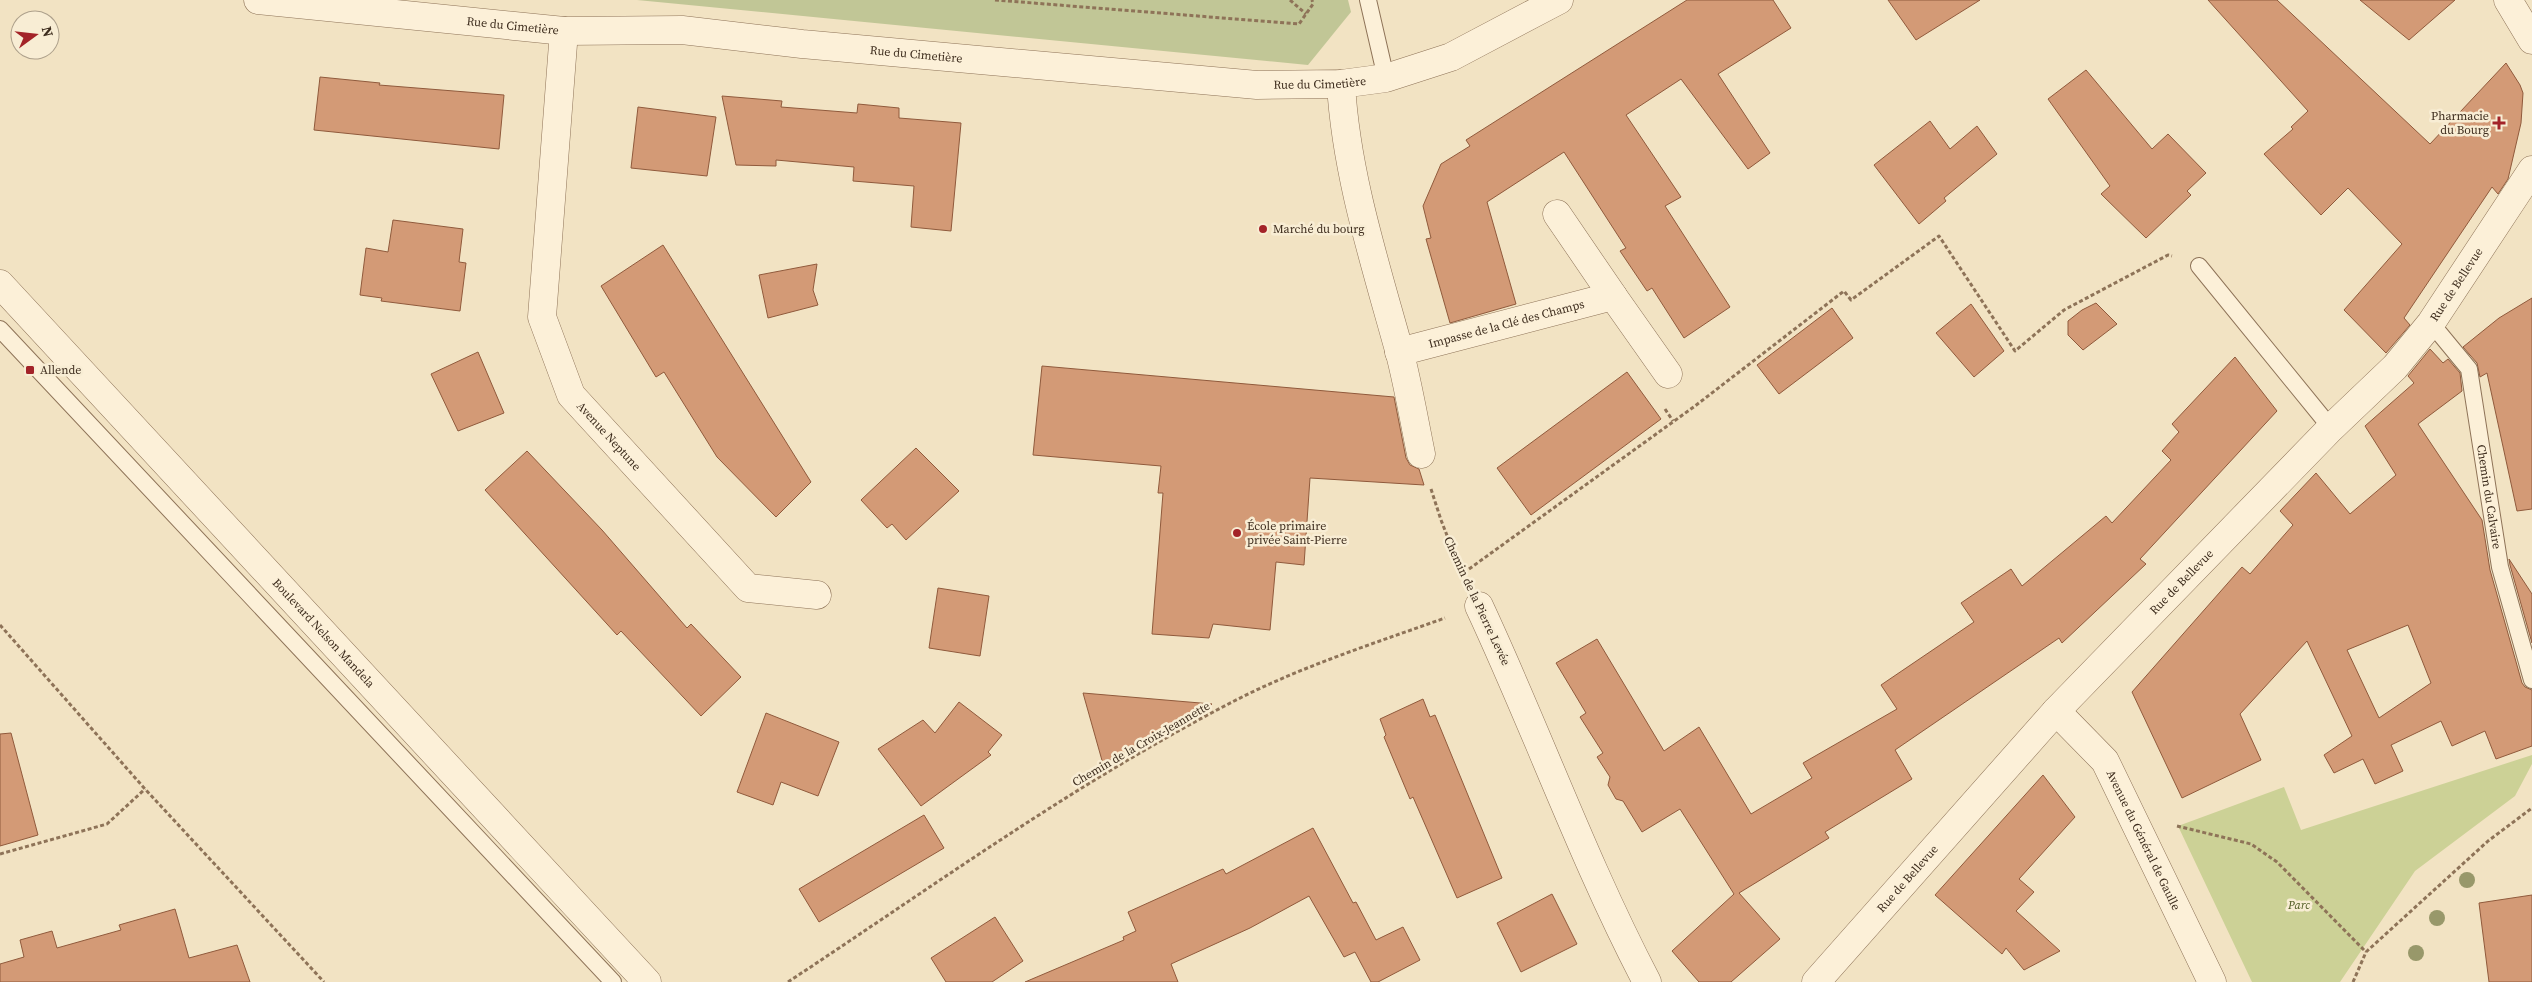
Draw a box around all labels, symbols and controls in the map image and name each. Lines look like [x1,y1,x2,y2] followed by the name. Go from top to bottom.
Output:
[10,10,60,60] north arrow
[466,13,560,38] street label: Rue du Cimetière
[37,24,59,39] text: N
[869,42,963,66] street label: Rue du Cimetière
[1273,73,1367,93] street label: Rue du Cimetière
[2431,108,2489,138] place label: Pharmacie du Bourg
[2493,117,2505,129] marker: Pharmacie du Bourg
[1273,221,1364,237] place label: Marché du bourg
[1257,223,1269,235] marker: Marché du bourg
[2426,245,2487,324] street label: Rue de Bellevue
[1427,296,1586,352] street label: Impasse de la Clé des Champs
[40,362,81,378] place label: Allende
[24,364,36,376] marker: Allende
[573,398,644,474] street label: Avenue Neptune
[2473,443,2505,550] street label: Chemin du Calvaire
[1247,518,1347,548] place label: École primaire privée Saint-Pierre
[1231,527,1243,539] marker: École primaire privée Saint-Pierre
[1440,534,1514,668] street label: Chemin de la Pierre Levée
[2146,546,2217,618] street label: Rue de Bellevue
[269,575,379,692] street label: Boulevard Nelson Mandela
[1069,698,1213,790] street label: Chemin de la Croix-Jeannette
[2103,767,2184,913] street label: Avenue du Général de Gaulle
[1873,842,1942,916] street label: Rue de Bellevue
[2287,897,2310,913] park label: Parc

